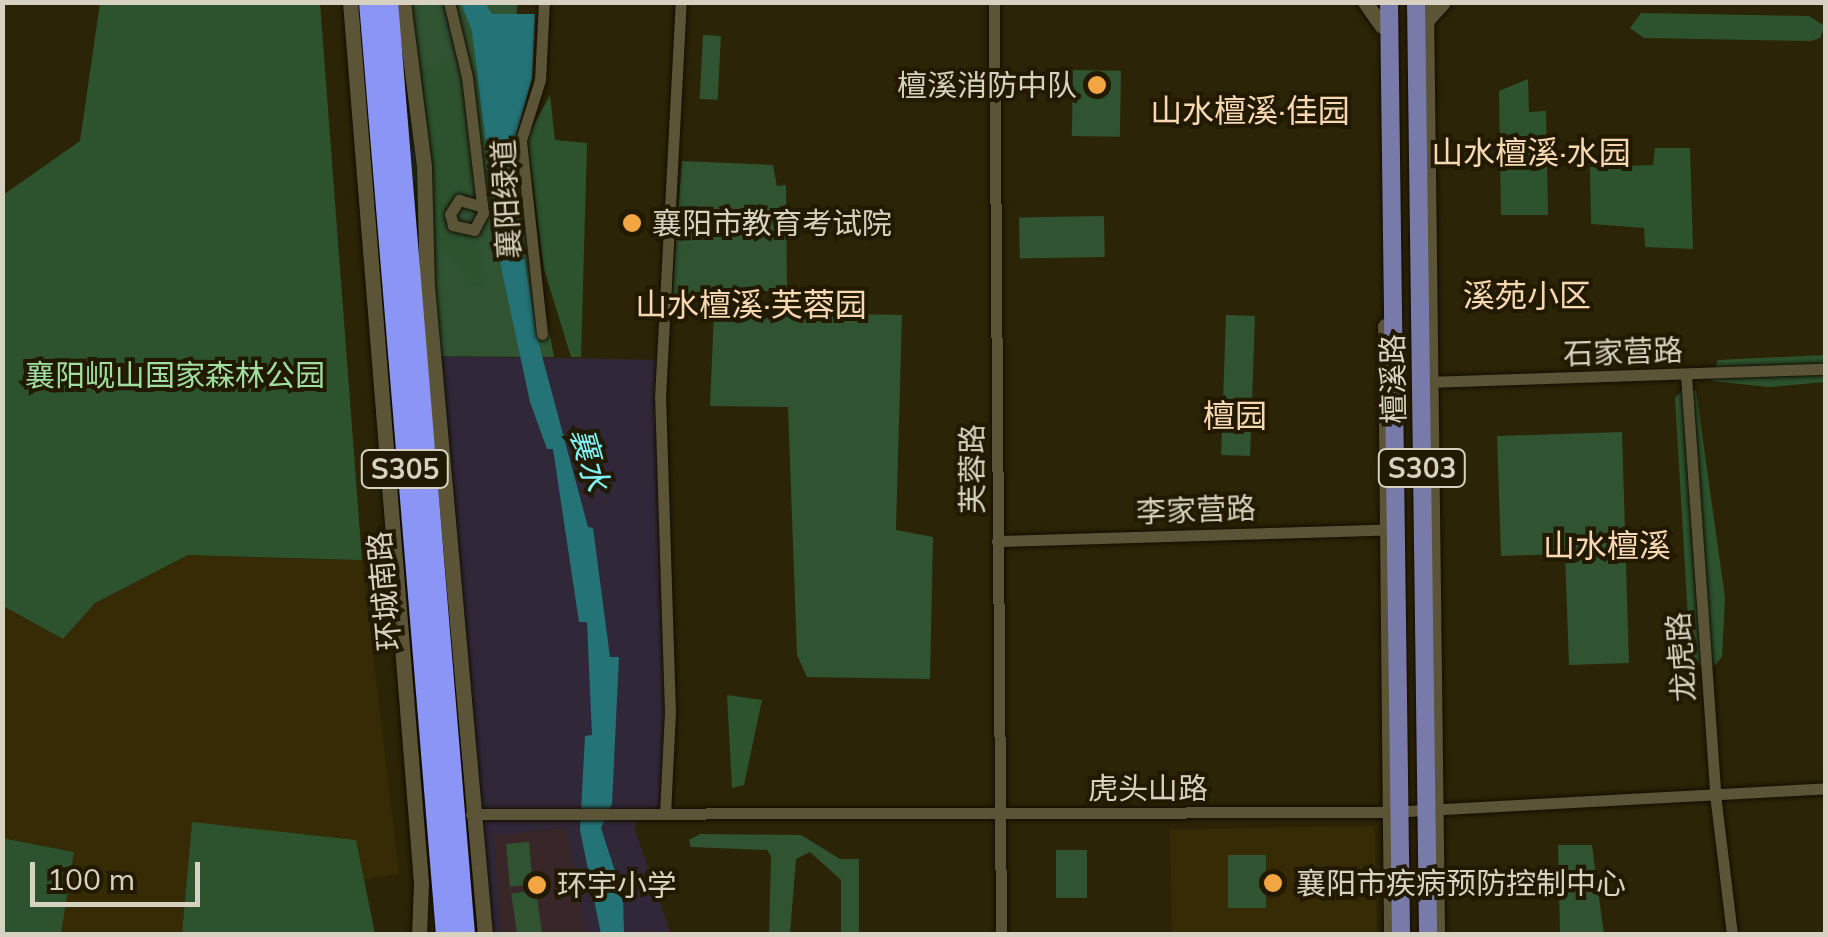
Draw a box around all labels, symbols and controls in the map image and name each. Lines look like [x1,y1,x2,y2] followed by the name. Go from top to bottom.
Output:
[897,67,1077,103] place label: 檀溪消防中队
[1086,74,1108,96] marker: 檀溪消防中队
[1150,91,1350,129] district label: 山水檀溪·佳园
[1431,133,1631,171] district label: 山水檀溪·水园
[485,138,527,260] street label: 襄阳绿道
[652,205,892,241] place label: 襄阳市教育考试院
[621,212,643,234] marker: 襄阳市教育考试院
[1463,276,1591,314] district label: 溪苑小区
[635,285,867,323] district label: 山水檀溪·芙蓉园
[1562,332,1684,372] street label: 石家营路
[1374,334,1412,424] street label: 檀溪路
[25,357,325,393] park label: 襄阳岘山国家森林公园
[1203,396,1267,434] district label: 檀园
[563,423,617,495] water label: 襄水
[954,424,990,514] street label: 芙蓉路
[1377,445,1467,491] road number: S303
[360,446,450,492] road number: S305
[1135,490,1257,530] street label: 李家营路
[1543,526,1671,564] district label: 山水檀溪
[361,530,407,652] street label: 环城南路
[1660,611,1702,703] street label: 龙虎路
[1088,770,1208,806] street label: 虎头山路
[35,842,205,904] scale bar
[47,860,135,898] text: 100 m
[1296,865,1626,901] place label: 襄阳市疾病预防控制中心
[557,867,677,903] place label: 环宇小学
[1260,870,1286,896] marker: 襄阳市疾病预防控制中心
[526,874,548,896] marker: 环宇小学

